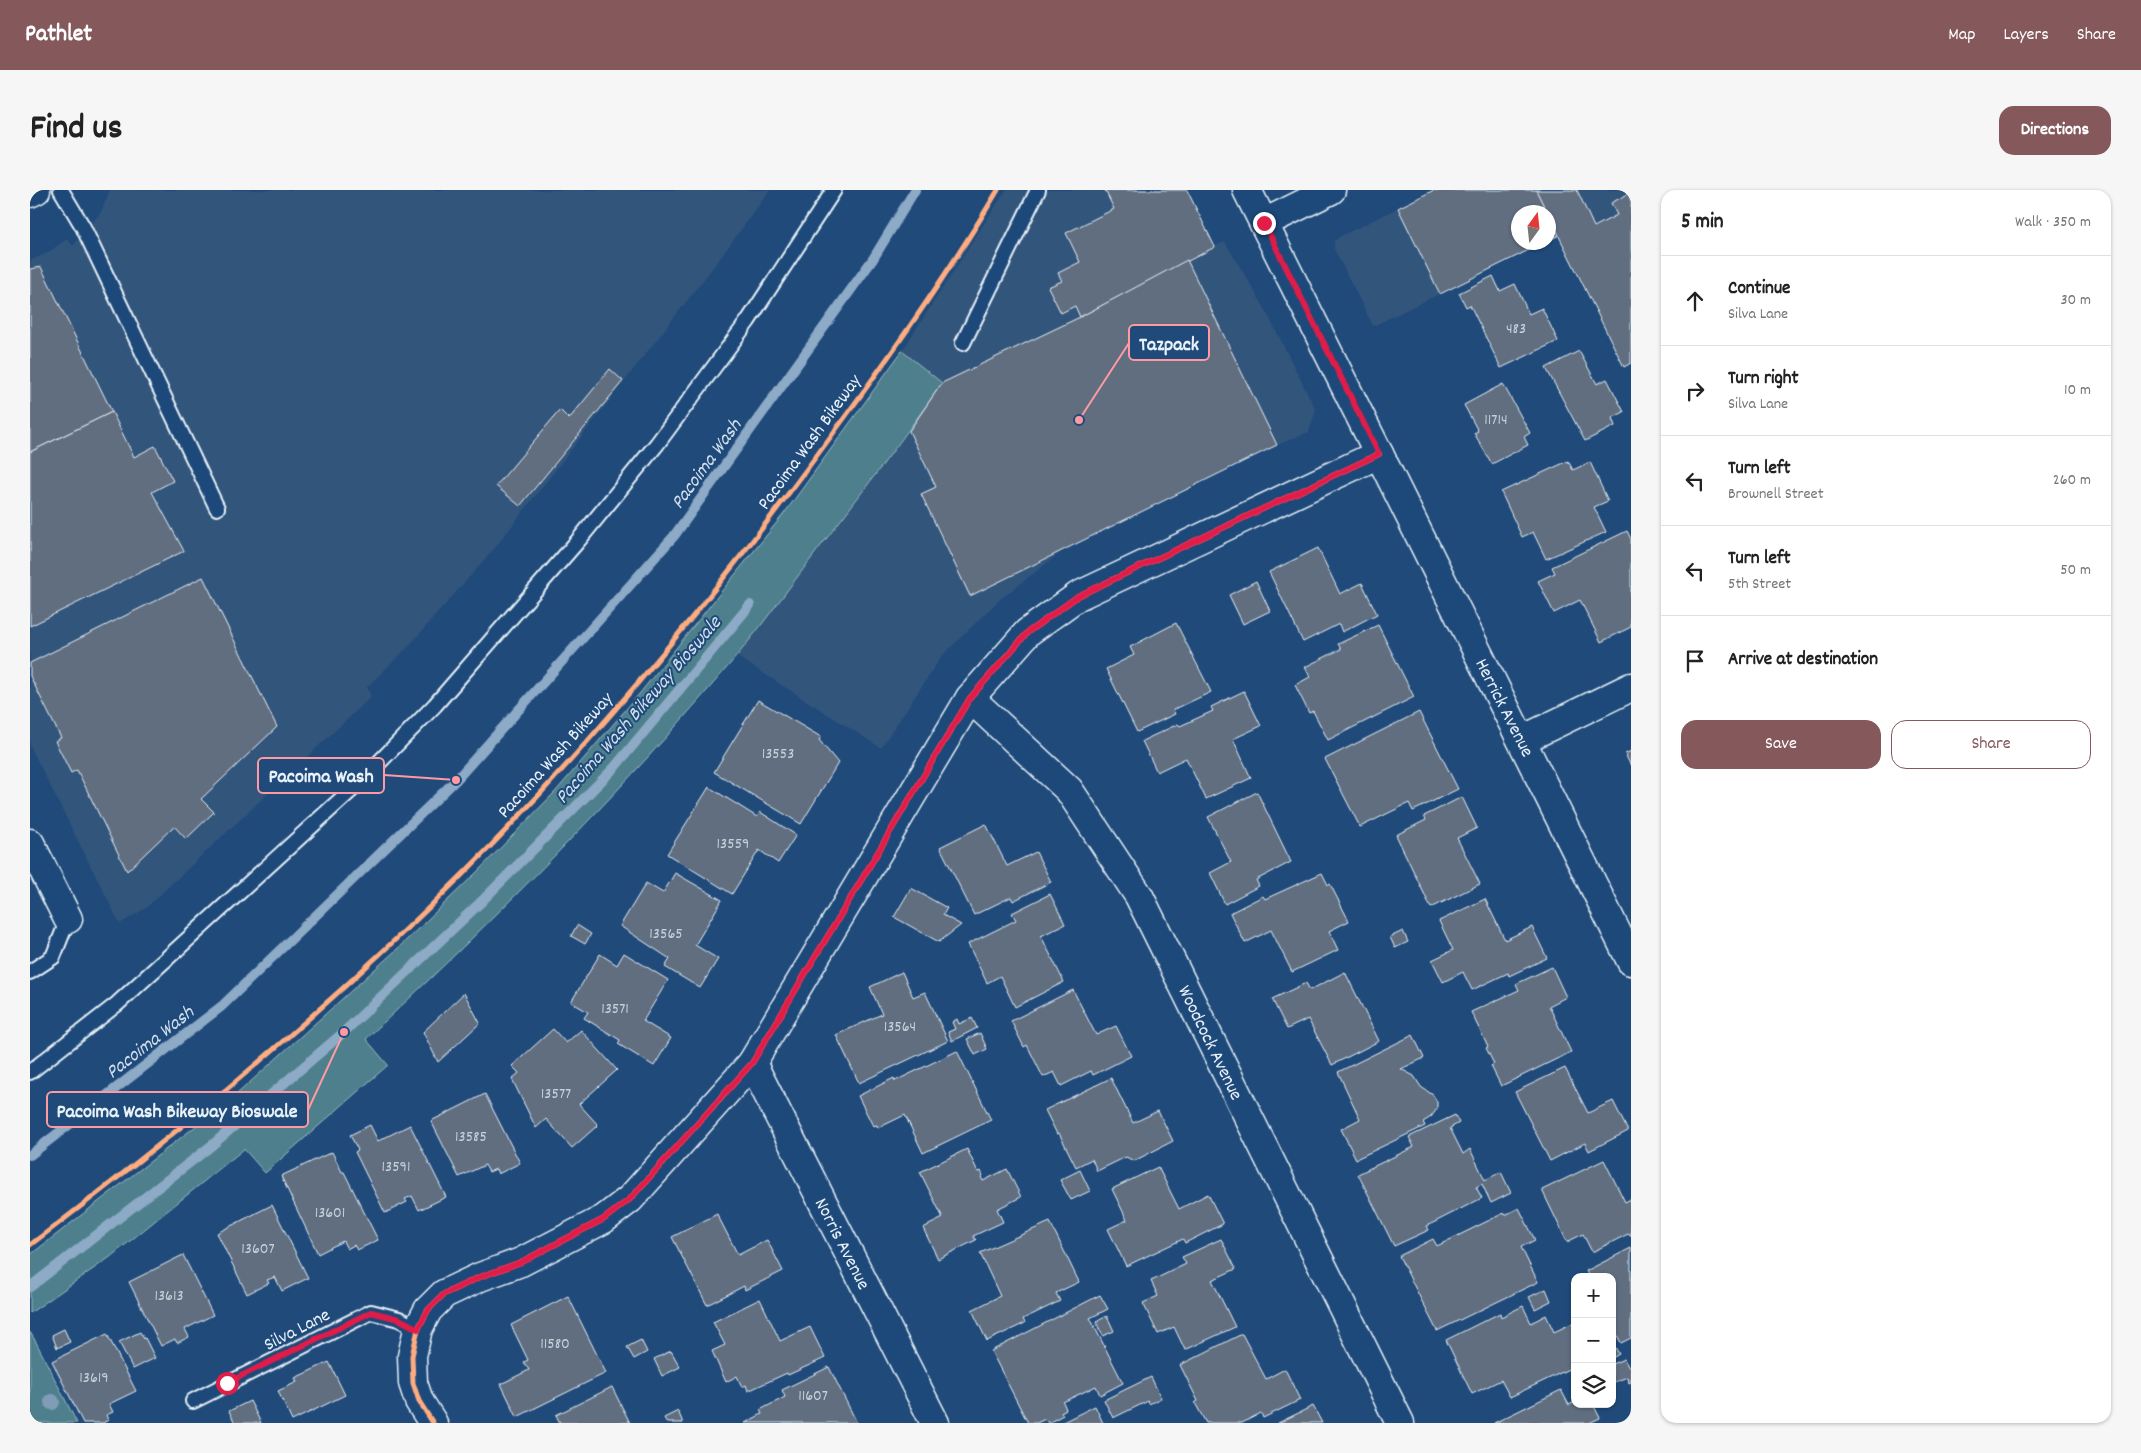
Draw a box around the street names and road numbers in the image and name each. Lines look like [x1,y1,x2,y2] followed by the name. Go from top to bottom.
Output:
[752,369,869,516] street label: Pacoima Wash Bikeway
[1466,655,1539,763] street label: Herrick Avenue
[491,686,617,822] street label: Pacoima Wash Bikeway
[1169,982,1248,1105] street label: Woodcock Avenue
[806,1194,876,1295] street label: Norris Avenue
[260,1303,336,1359] street label: Silva Lane

